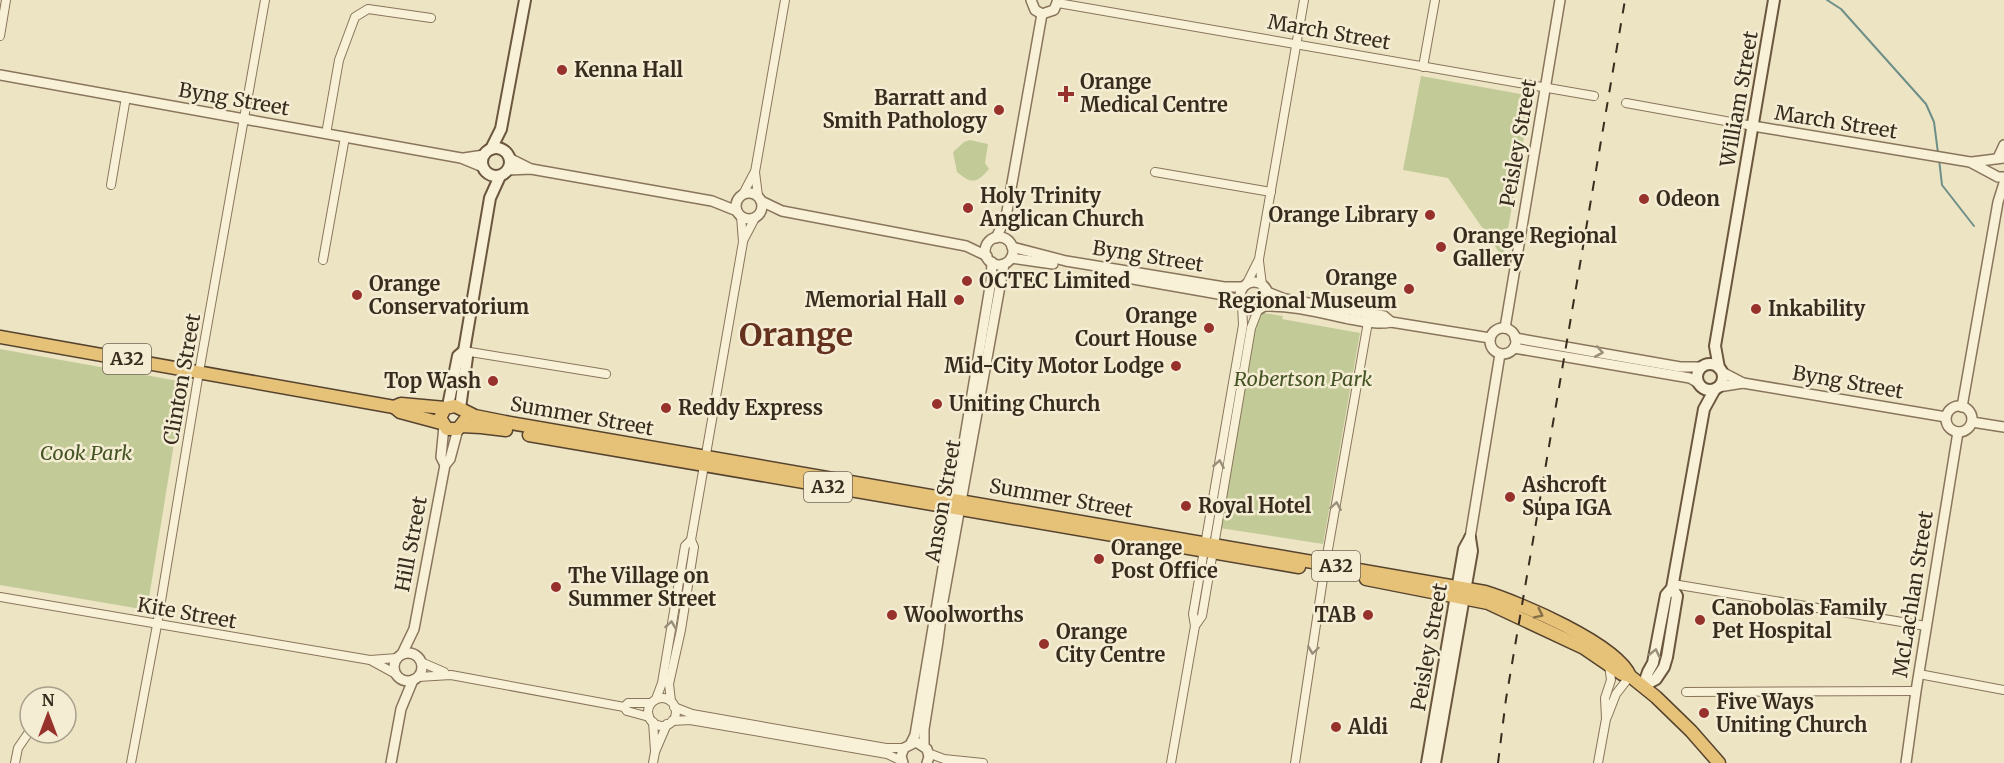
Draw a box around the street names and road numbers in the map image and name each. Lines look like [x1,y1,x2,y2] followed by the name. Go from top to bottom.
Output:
[1266,8,1392,55] street label: March Street
[1714,29,1763,170] street label: William Street
[177,76,292,121] street label: Byng Street
[1494,77,1541,209] street label: Peisley Street
[1773,99,1899,144] street label: March Street
[1091,234,1206,277] street label: Byng Street
[158,311,205,447] street label: Clinton Street
[103,344,151,374] road number: A32
[1791,359,1906,404] street label: Byng Street
[508,391,656,440] street label: Summer Street
[919,437,966,565] street label: Anson Street
[804,472,852,502] road number: A32
[987,473,1135,522] street label: Summer Street
[389,494,432,594] street label: Hill Street
[1887,509,1938,679] street label: McLachlan Street
[1312,551,1360,581] road number: A32
[1405,581,1452,713] street label: Peisley Street
[135,591,239,634] street label: Kite Street

